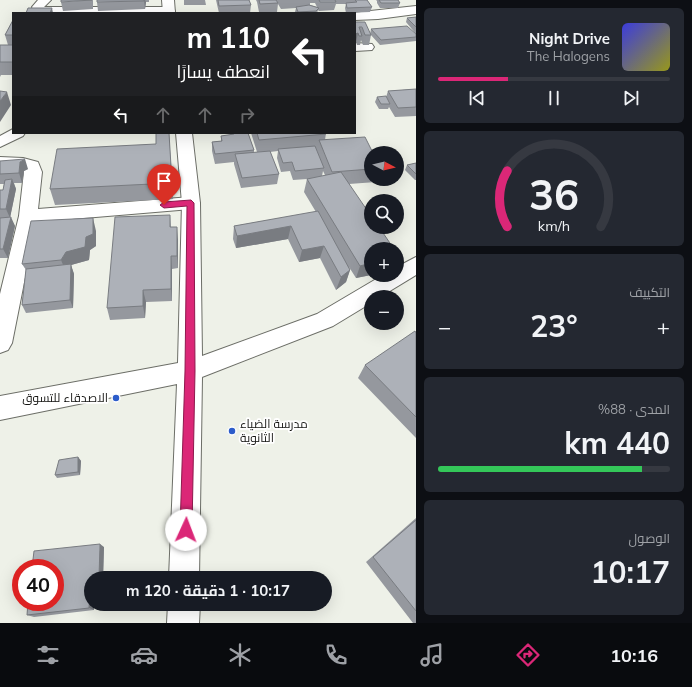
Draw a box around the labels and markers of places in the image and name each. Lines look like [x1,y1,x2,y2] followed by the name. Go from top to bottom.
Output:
[147,164,181,205] pin
[22,390,108,405] place label: الاصدقاء للتسوق
[111,393,121,403] marker: الاصدقاء للتسوق
[240,416,308,445] place label: مدرسة الضياء الثانوية
[227,426,237,436] marker: مدرسة الضياء الثانوية

